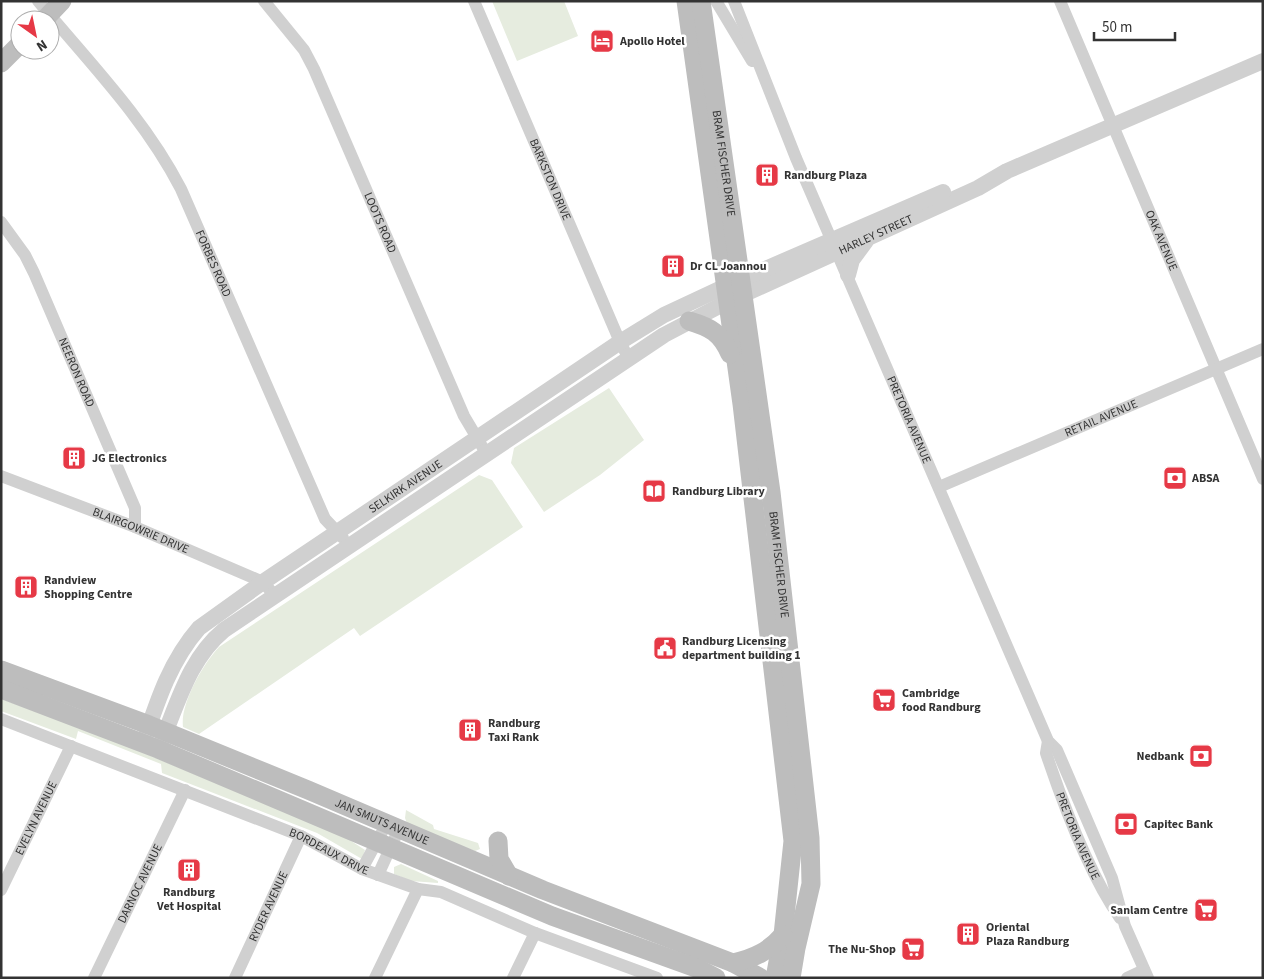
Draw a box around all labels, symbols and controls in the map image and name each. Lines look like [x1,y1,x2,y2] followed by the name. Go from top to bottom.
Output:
[10,10,60,60] north arrow
[1094,10,1175,42] scale bar
[1102,17,1132,38] text: 50 m
[589,28,615,54] hotel icon: Apollo Hotel
[619,33,685,50] place label: Apollo Hotel
[32,34,51,56] text: N
[708,109,740,218] street label: BRAM FISCHER DRIVE
[525,136,575,223] street label: BARKSTON DRIVE
[754,162,780,188] building icon: Randburg Plaza
[784,167,867,184] place label: Randburg Plaza
[359,190,401,256] street label: LOOTS ROAD
[1141,208,1182,274] street label: OAK AVENUE
[836,210,916,259] street label: HARLEY STREET
[191,228,235,300] street label: FORBES ROAD
[660,253,686,279] building icon: Dr CL Joannou
[690,258,767,275] place label: Dr CL Joannou
[54,335,99,410] street label: NEERON ROAD
[882,374,935,466] street label: PRETORIA AVENUE
[1062,395,1140,442] street label: RETAIL AVENUE
[61,445,87,471] building icon: JG Electronics
[92,450,167,467] place label: JG Electronics
[365,456,446,518] street label: SELKIRK AVENUE
[1162,465,1188,491] bank icon: ABSA
[1191,470,1220,487] place label: ABSA
[641,478,667,504] library icon: Randburg Library
[672,483,766,500] place label: Randburg Library
[90,504,191,558] street label: BLAIRGOWRIE DRIVE
[764,510,793,619] street label: BRAM FISCHER DRIVE
[44,572,132,603] place label: Randview Shopping Centre
[13,574,39,600] building icon: Randview Shopping Centre
[682,633,801,664] place label: Randburg Licensing department building 1
[652,635,678,661] public building icon: Randburg Licensing department building 1
[902,685,981,716] place label: Cambridge food Randburg
[871,687,897,713] supermarket icon: Cambridge food Randburg
[488,715,541,746] place label: Randburg Taxi Rank
[457,717,483,743] building icon: Randburg Taxi Rank
[1188,743,1214,769] bank icon: Nedbank
[1136,748,1184,765] place label: Nedbank
[11,778,62,858] street label: EVELYN AVENUE
[1051,790,1104,883] street label: PRETORIA AVENUE
[332,794,431,849] street label: JAN SMUTS AVENUE
[1113,811,1139,837] bank icon: Capitec Bank
[1144,816,1214,833] place label: Capitec Bank
[287,824,371,880] street label: BORDEAUX DRIVE
[114,841,167,926] street label: DARNOC AVENUE
[176,857,202,883] building icon: Randburg Vet Hospital
[245,868,293,945] street label: RYDER AVENUE
[156,884,221,915] place label: Randburg Vet Hospital
[1193,897,1219,923] supermarket icon: Sanlam Centre
[1110,902,1188,919] place label: Sanlam Centre
[986,919,1070,950] place label: Oriental Plaza Randburg
[955,921,981,947] building icon: Oriental Plaza Randburg
[900,936,926,962] supermarket icon: The Nu-Shop
[828,941,896,958] place label: The Nu-Shop

